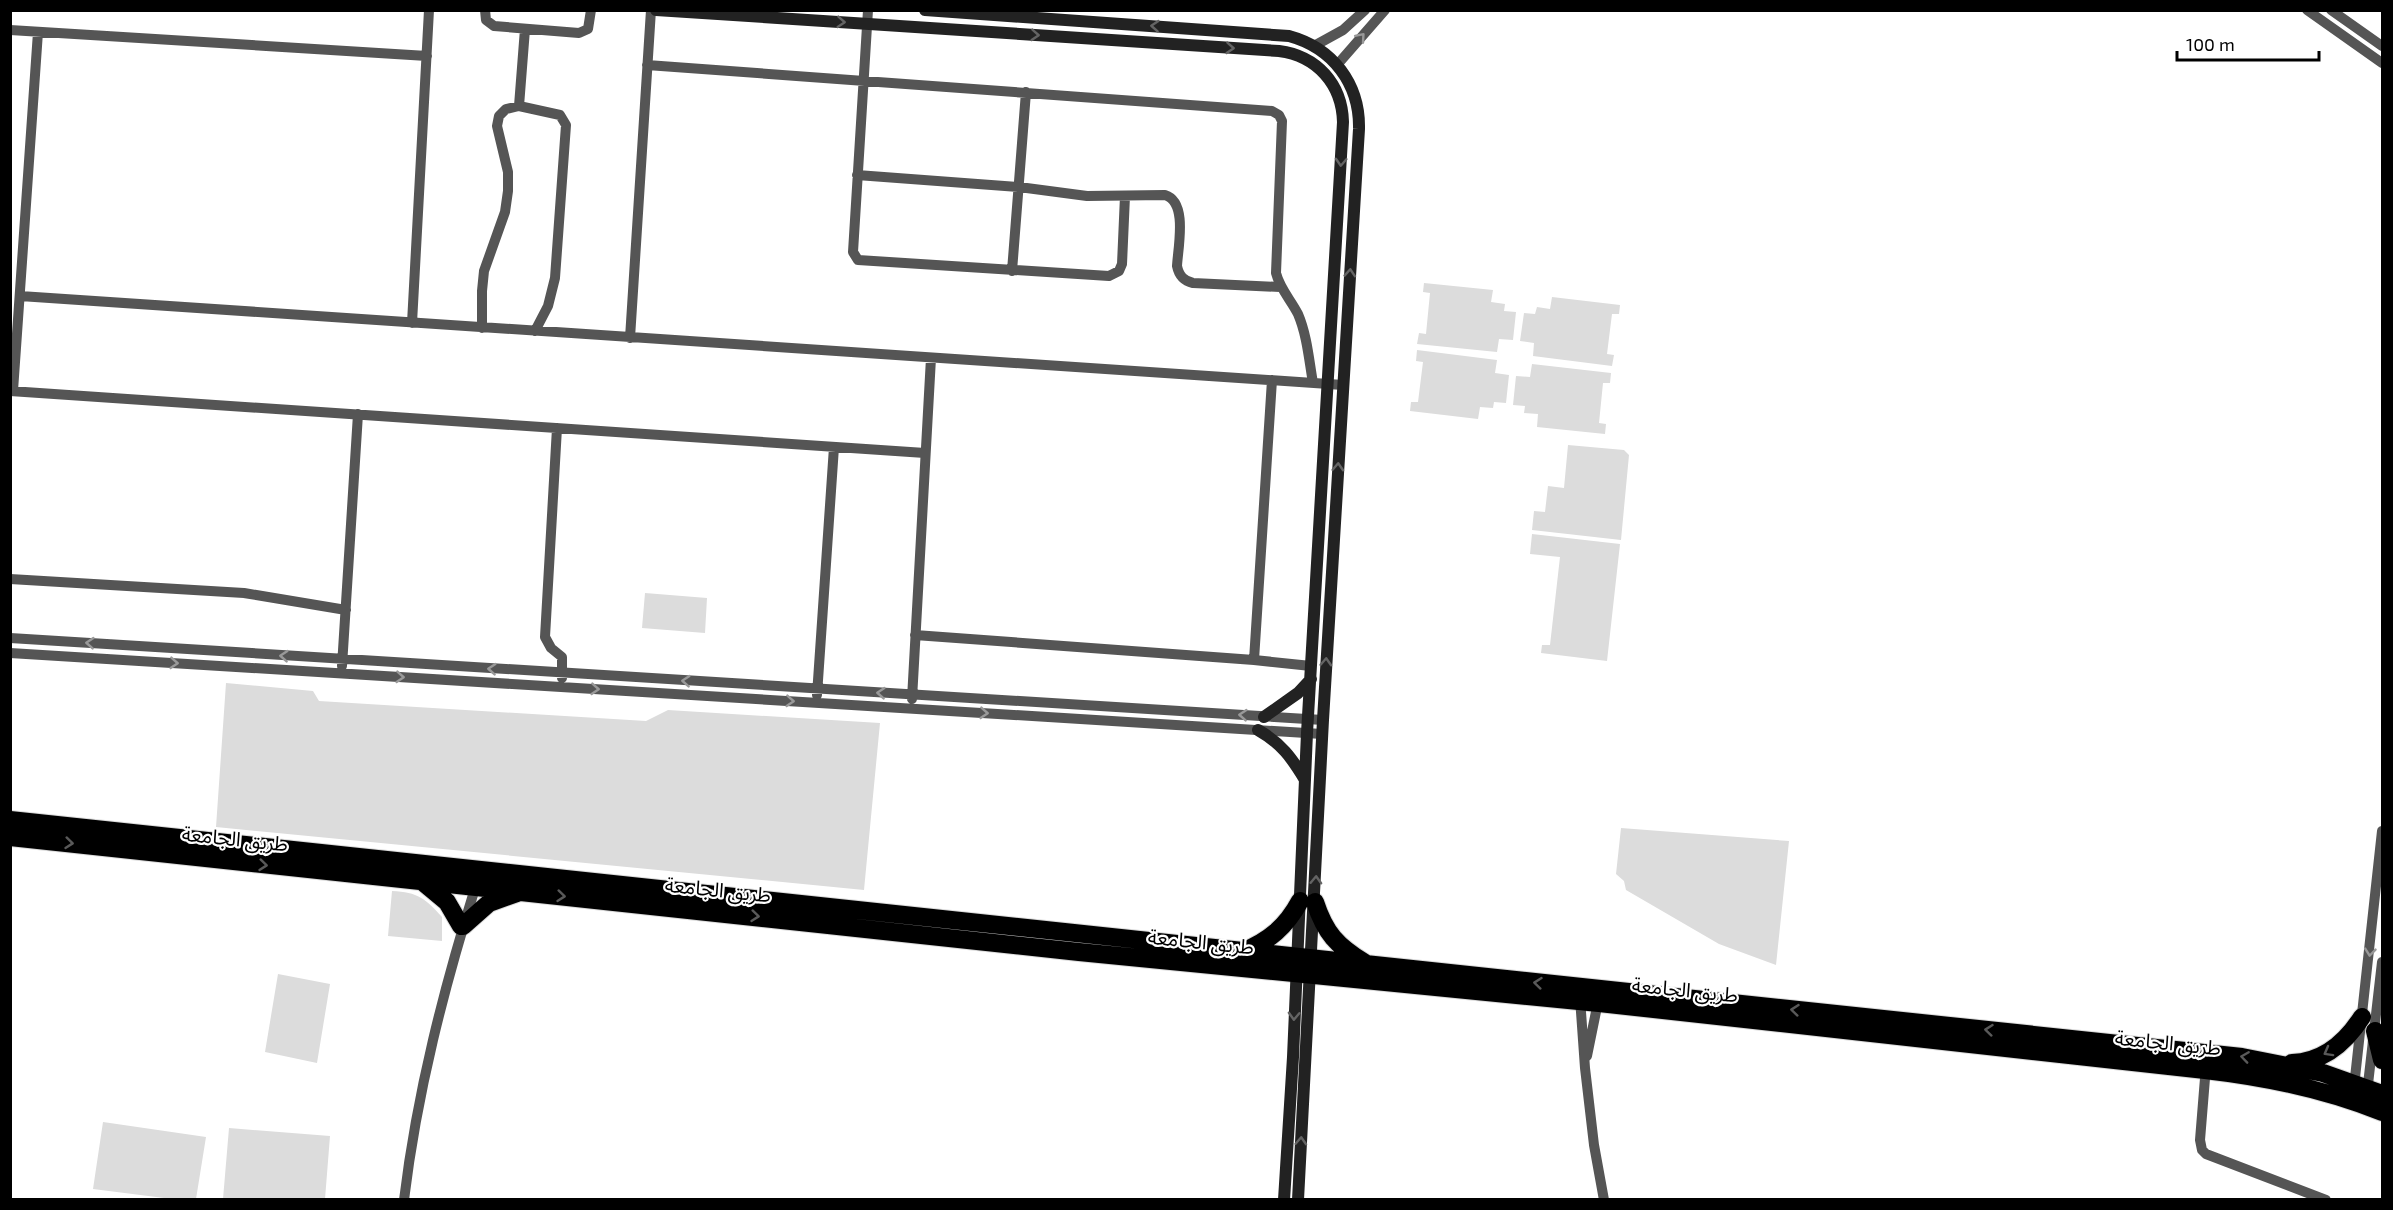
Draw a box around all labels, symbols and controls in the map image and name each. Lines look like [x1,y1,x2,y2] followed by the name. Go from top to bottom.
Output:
[836,15,845,28] one-way arrow
[1151,20,1160,33] one-way arrow
[2177,24,2320,62] scale bar
[1031,28,1040,41] one-way arrow
[2186,33,2235,55] text: 100 m
[1354,34,1365,44] one-way arrow
[1225,41,1234,54] one-way arrow
[1335,158,1348,167] one-way arrow
[1343,268,1356,277] one-way arrow
[1331,463,1344,472] one-way arrow
[85,637,94,650] one-way arrow
[280,649,289,662] one-way arrow
[169,656,178,669] one-way arrow
[1320,657,1333,666] one-way arrow
[487,662,496,675] one-way arrow
[396,670,405,683] one-way arrow
[682,674,691,687] one-way arrow
[590,682,599,695] one-way arrow
[876,686,885,699] one-way arrow
[785,694,794,707] one-way arrow
[980,706,989,719] one-way arrow
[1239,709,1248,722] one-way arrow
[181,820,289,858] street label: طريق الجامعة
[64,836,73,849] one-way arrow
[258,858,267,870] one-way arrow
[664,871,772,909] street label: طريق الجامعة
[1309,875,1322,884] one-way arrow
[556,889,565,902] one-way arrow
[750,909,759,922] one-way arrow
[1147,923,1255,961] street label: طريق الجامعة
[2364,947,2376,957] one-way arrow
[1631,971,1739,1009] street label: طريق الجامعة
[1534,977,1543,990] one-way arrow
[1790,1004,1799,1017] one-way arrow
[1288,1012,1301,1021] one-way arrow
[1984,1024,1993,1037] one-way arrow
[2114,1024,2222,1062] street label: طريق الجامعة
[2323,1045,2334,1056] one-way arrow
[2241,1052,2250,1064] one-way arrow
[1295,1137,1308,1146] one-way arrow

